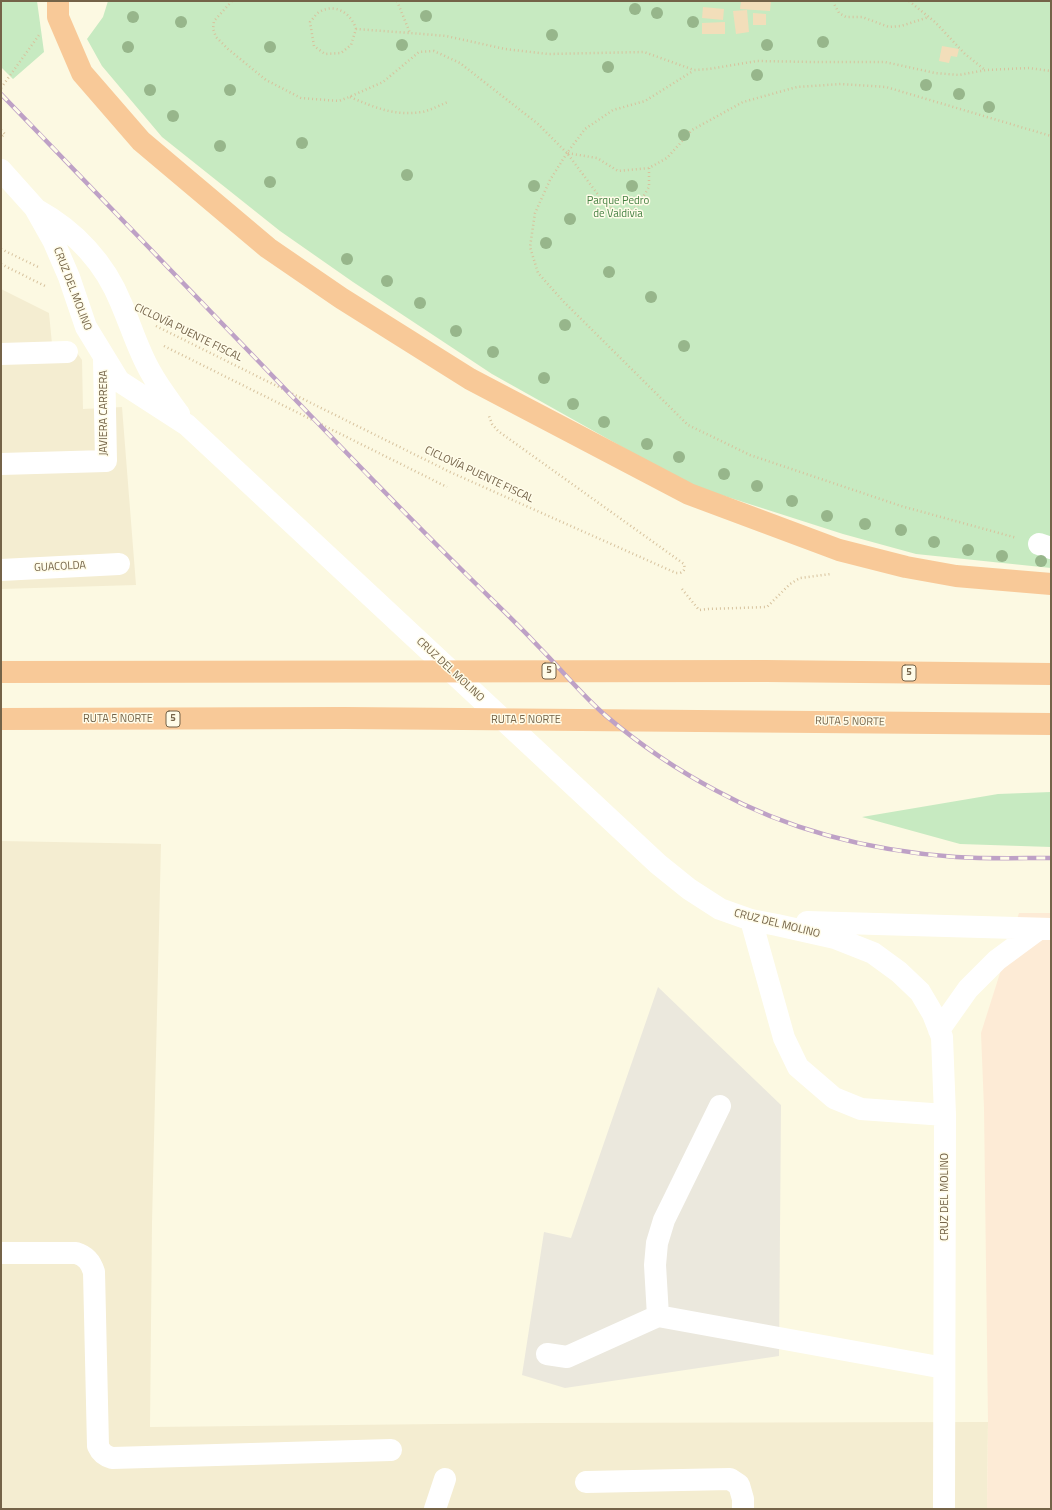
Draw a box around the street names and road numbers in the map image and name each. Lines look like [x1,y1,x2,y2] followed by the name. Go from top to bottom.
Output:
[50,245,94,333] street label: CRUZ DEL MOLINO
[132,301,244,365] street label: CICLOVÍA PUENTE FISCAL
[97,370,111,456] street label: JAVIERA CARRERA
[422,444,536,506] street label: CICLOVÍA PUENTE FISCAL
[34,559,86,575] street label: GUACOLDA
[413,635,487,705] street label: CRUZ DEL MOLINO
[542,663,556,679] road number: 5
[902,665,916,681] road number: 5
[166,711,180,727] road number: 5
[83,712,153,726] street label: RUTA 5 NORTE
[491,713,561,727] street label: RUTA 5 NORTE
[815,715,885,729] street label: RUTA 5 NORTE
[733,907,821,941] street label: CRUZ DEL MOLINO
[938,1153,952,1241] street label: CRUZ DEL MOLINO

